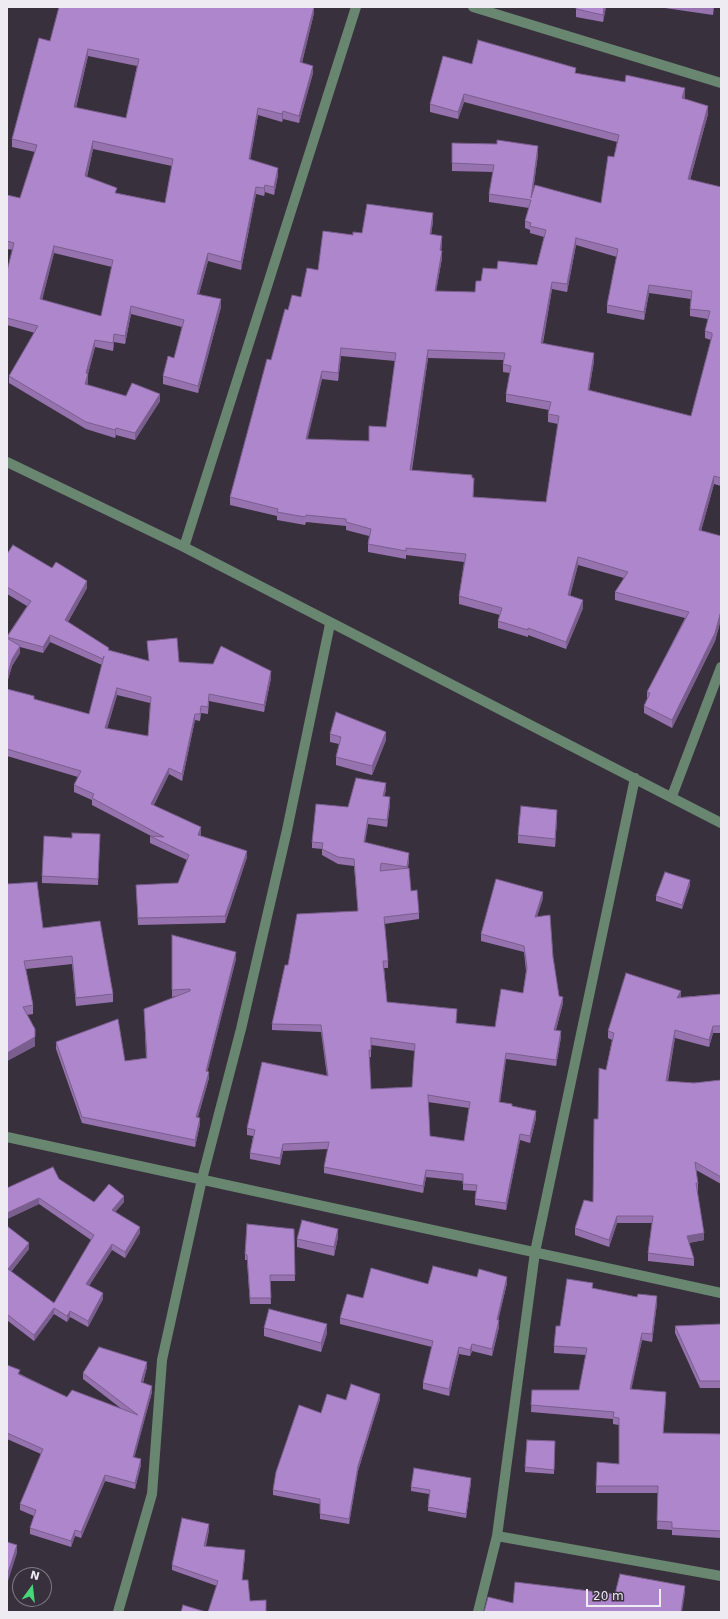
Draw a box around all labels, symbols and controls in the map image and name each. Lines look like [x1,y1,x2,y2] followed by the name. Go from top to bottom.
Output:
[12,1567,52,1607] north arrow
[29,1568,41,1583] text: N
[588,1581,663,1607] scale bar
[593,1589,624,1603] text: 20 m

